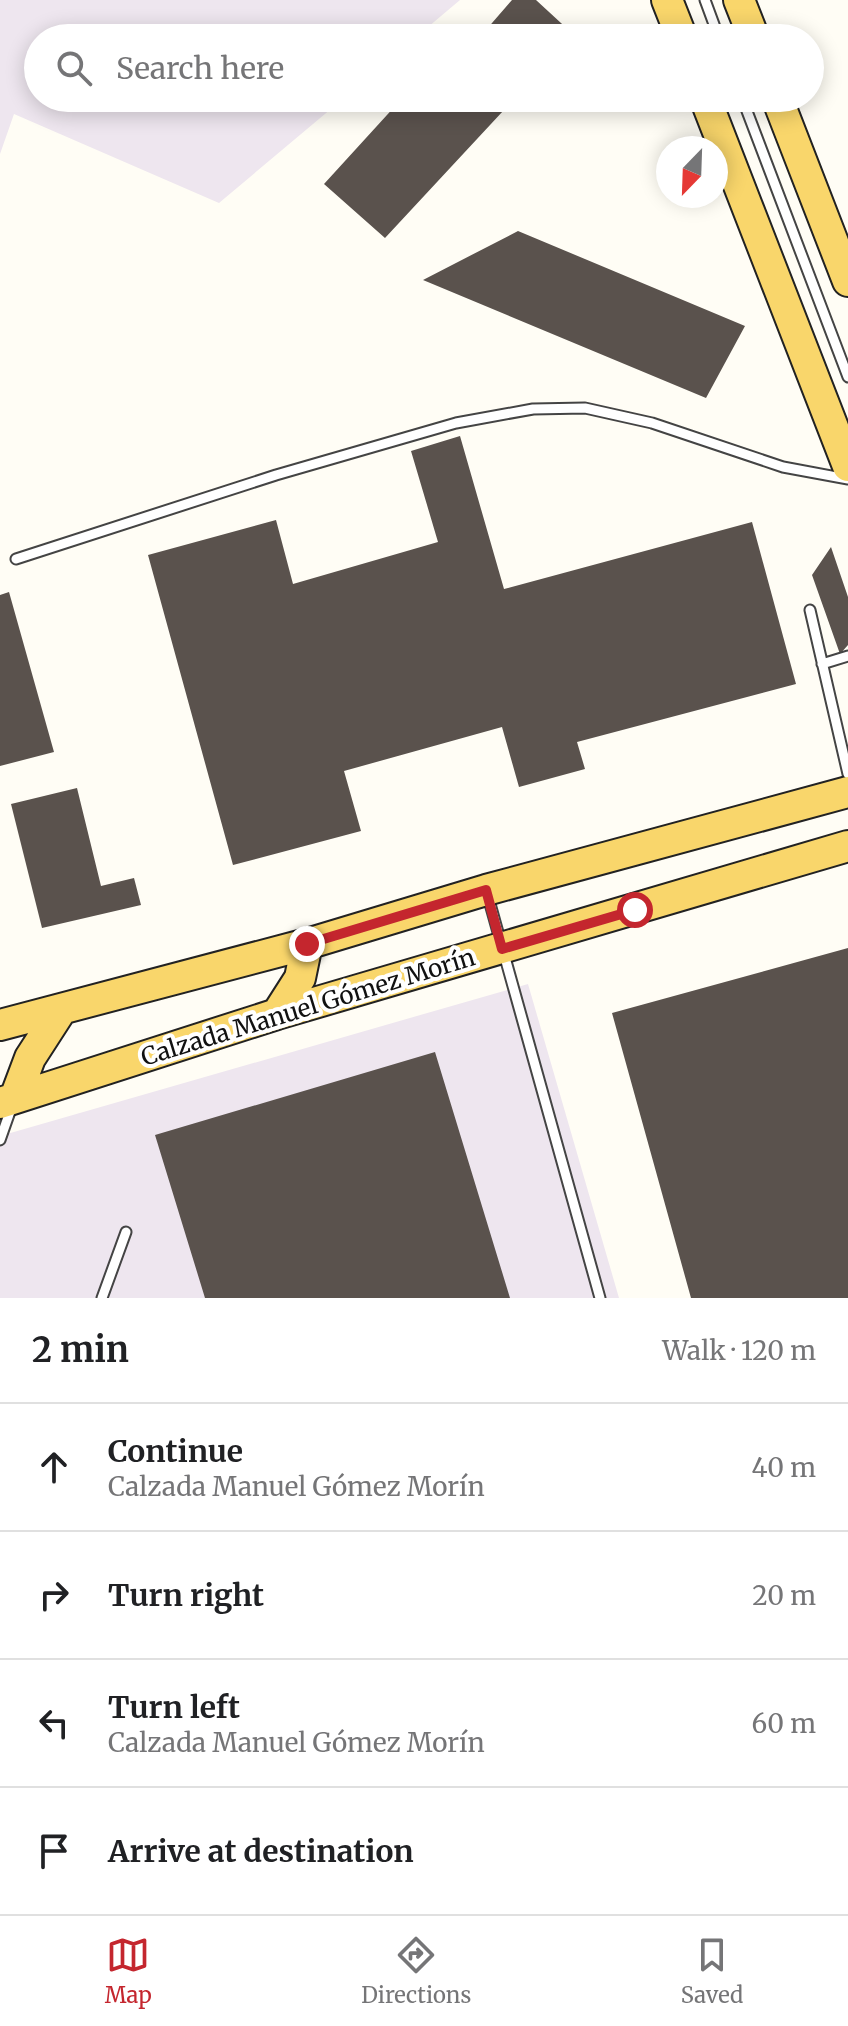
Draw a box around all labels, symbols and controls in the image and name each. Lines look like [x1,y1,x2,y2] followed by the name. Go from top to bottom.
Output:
[24,24,824,112] search box
[52,46,96,90] icon: search
[116,49,284,87] text: Search here
[656,136,728,208] north arrow
[617,892,653,928] route start
[289,926,325,962] route end
[137,941,479,1073] street label: Calzada Manuel Gómez Morín
[32,1329,129,1371] text: 2 min
[662,1334,816,1367] text: Walk · 120 m
[108,1432,243,1470] text: Continue
[32,1445,76,1489] icon: ahead
[752,1451,816,1484] text: 40 m
[108,1470,485,1503] text: Calzada Manuel Gómez Morín
[32,1573,76,1617] icon: right
[108,1576,264,1614] text: Turn right
[752,1579,816,1612] text: 20 m
[108,1688,240,1726] text: Turn left
[32,1701,76,1745] icon: left
[752,1707,816,1740] text: 60 m
[108,1726,485,1759] text: Calzada Manuel Gómez Morín
[32,1829,76,1873] icon: arrive
[108,1832,414,1870] text: Arrive at destination
[105,1933,152,2009] tab: Map
[361,1933,471,2009] tab: Directions
[681,1933,743,2009] tab: Saved

